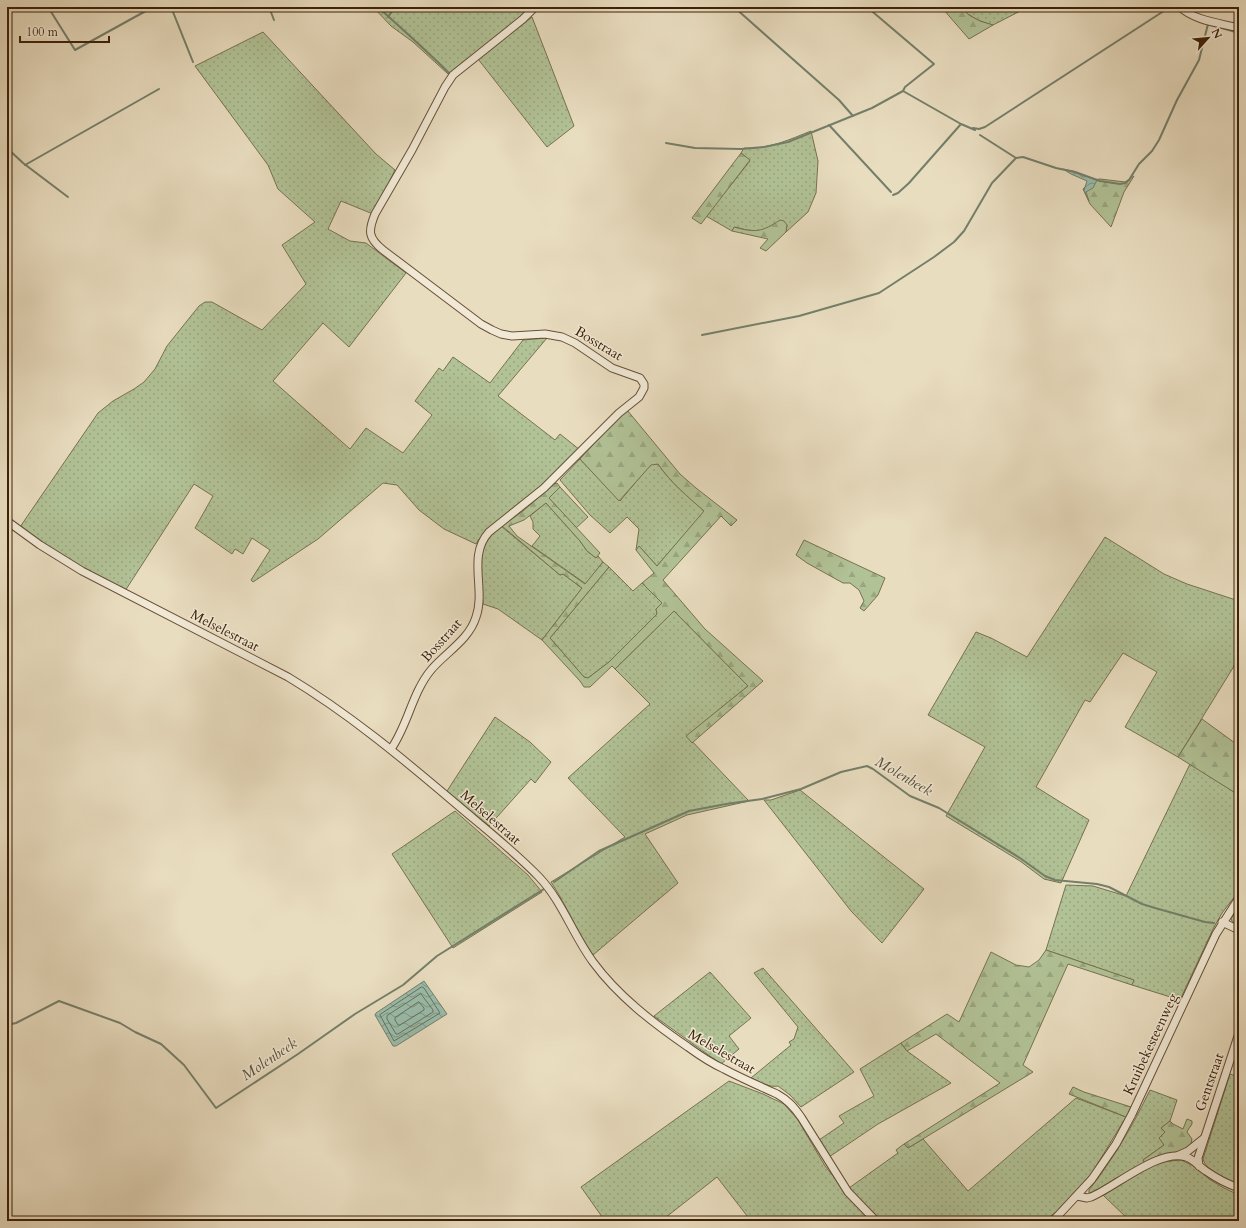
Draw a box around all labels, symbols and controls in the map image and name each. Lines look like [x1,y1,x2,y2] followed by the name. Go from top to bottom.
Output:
[20,18,109,44] scale bar
[1188,18,1228,58] north arrow
[26,24,59,40] text: 100 m
[1208,26,1226,42] text: N
[571,322,627,365] street label: Bosstraat
[187,605,263,656] street label: Melselestraat
[417,614,466,666] street label: Bosstraat
[872,751,937,801] water label: Molenbeek
[456,786,526,849] street label: Melselestraat
[1119,990,1182,1098] street label: Kruibekesteenweg
[685,1025,759,1079] street label: Melselestraat
[237,1033,301,1085] water label: Molenbeek
[1191,1050,1228,1114] street label: Gentstraat

